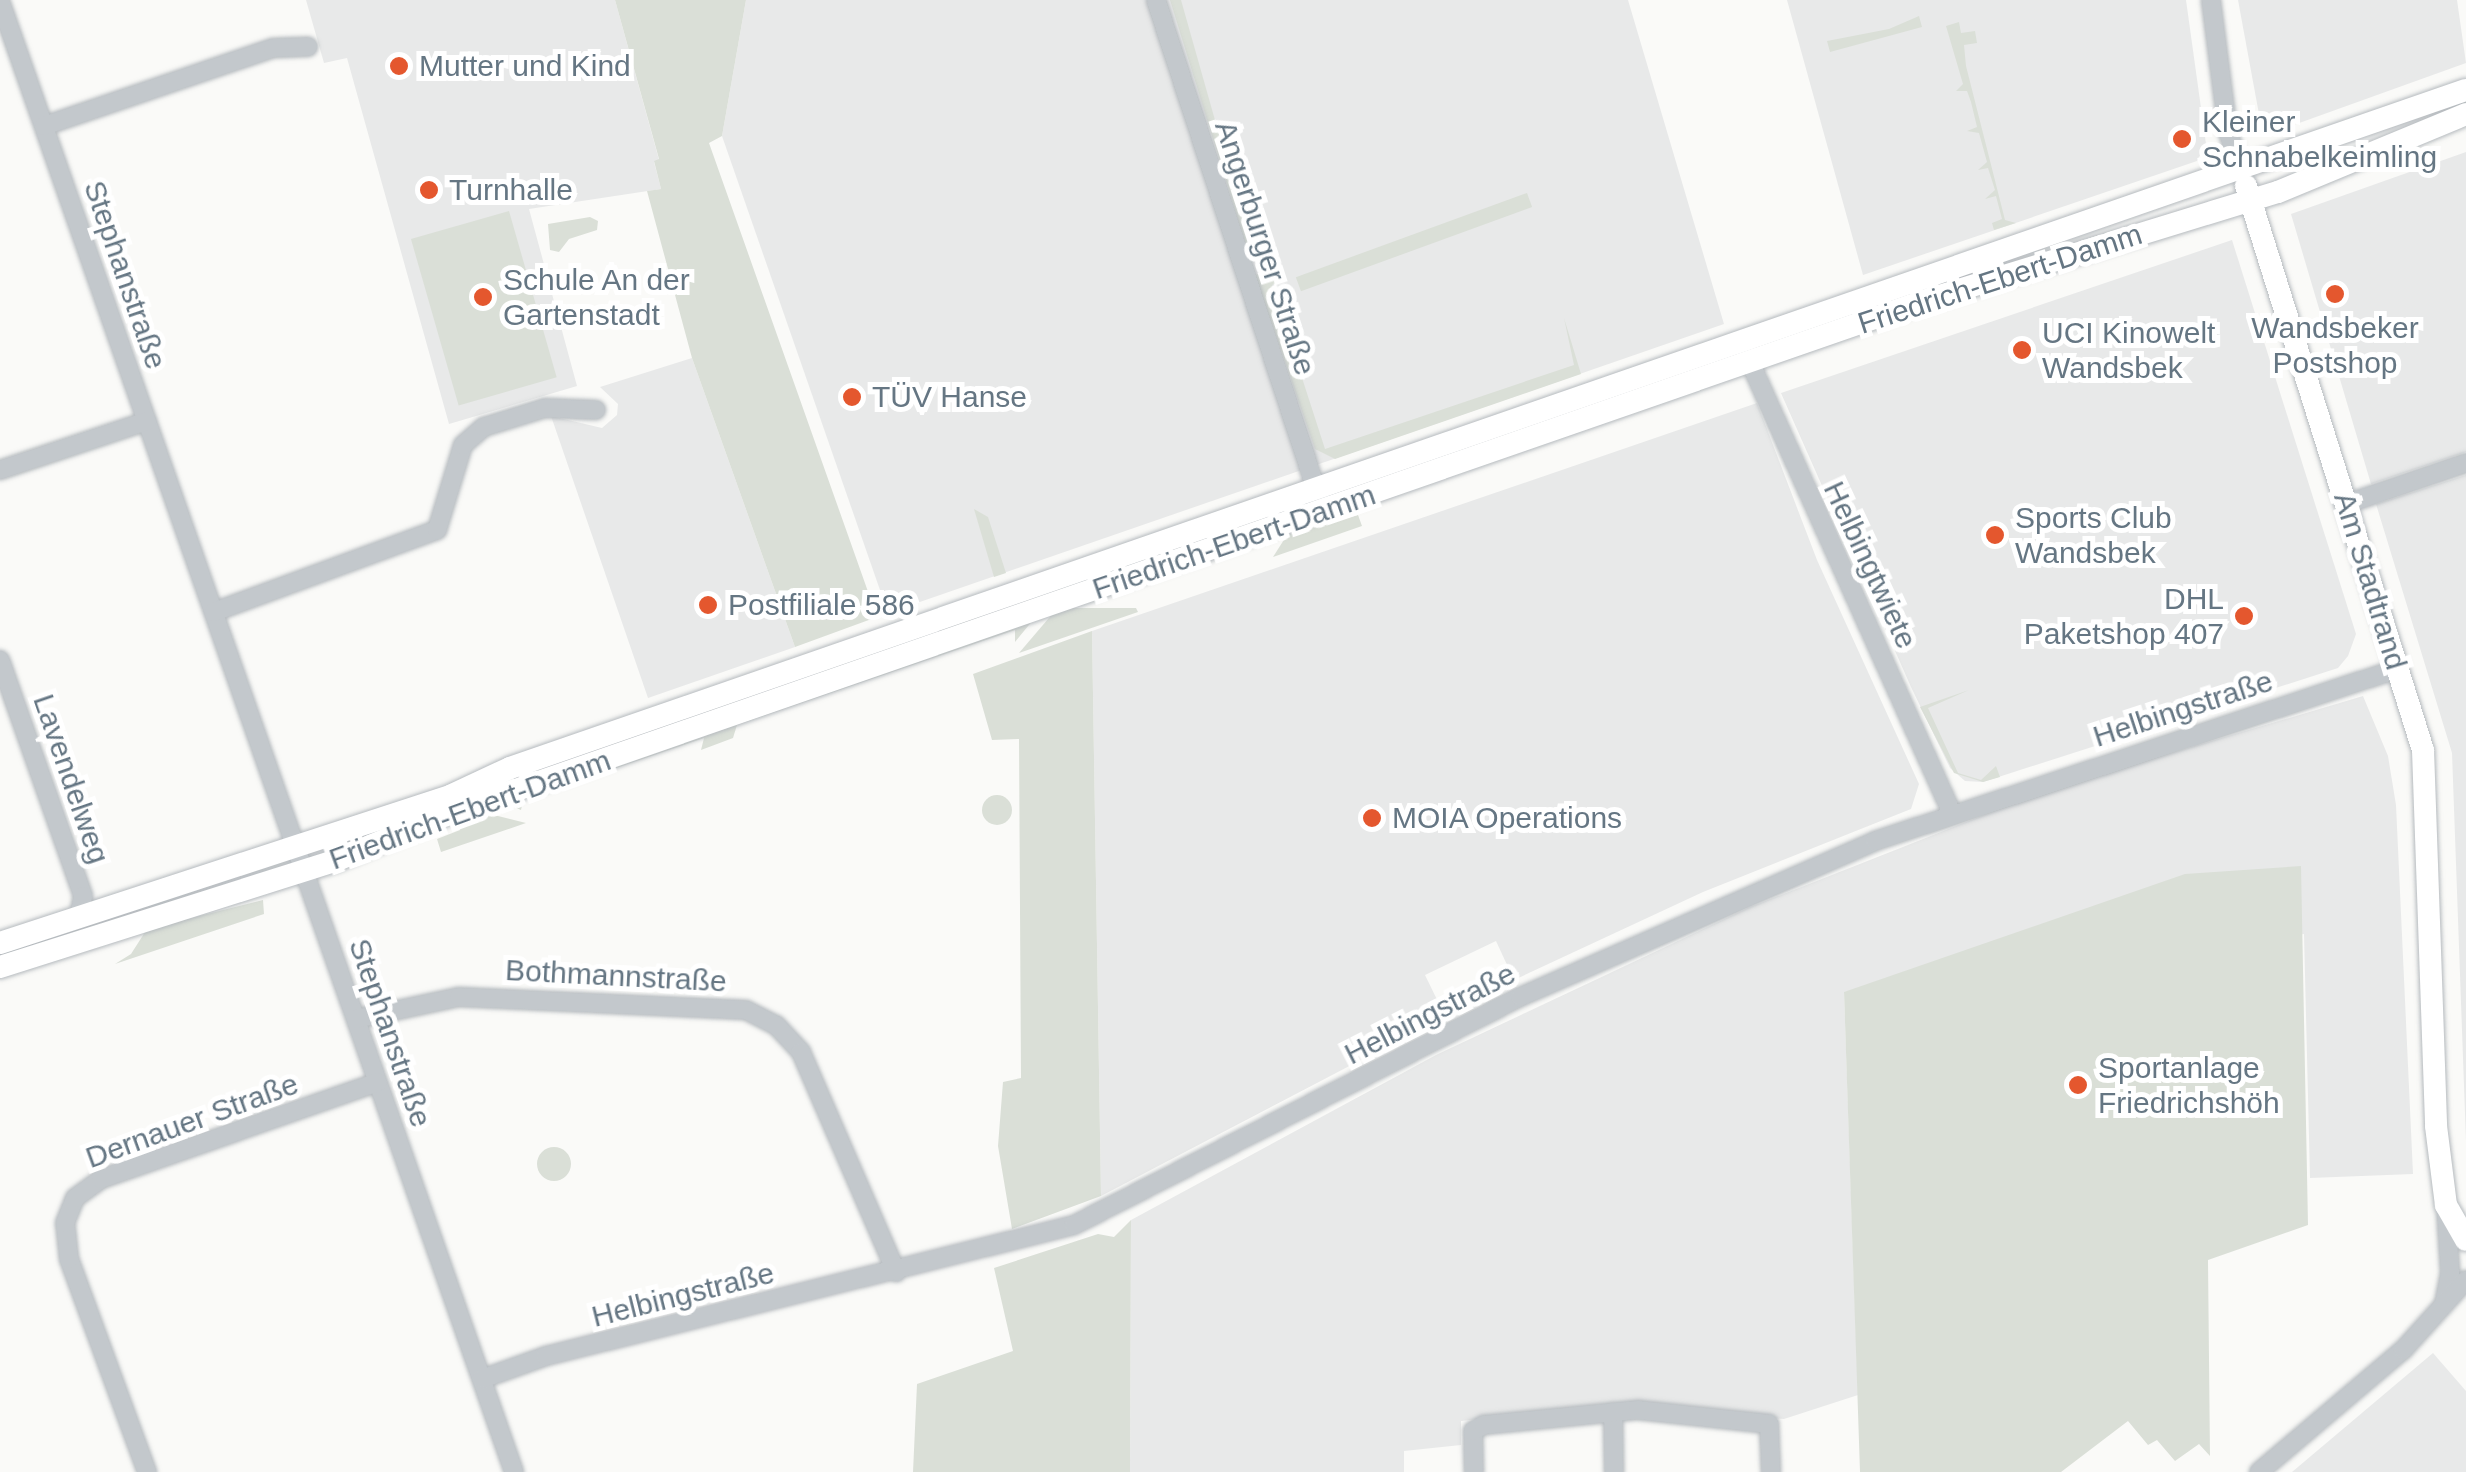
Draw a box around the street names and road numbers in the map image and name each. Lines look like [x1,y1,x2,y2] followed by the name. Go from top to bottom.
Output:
[1207,116,1323,380] street label: Angerburger Straße
[76,176,174,374] street label: Stephanstraße
[1853,216,2147,342] street label: Friedrich-Ebert-Damm
[1816,476,1924,654] street label: Helbingtwiete
[1088,477,1380,607] street label: Friedrich-Ebert-Damm
[2326,488,2414,674] street label: Am Stadtrand
[2089,663,2277,755] street label: Helbingstraße
[25,690,117,868] street label: Lavendelweg
[324,742,616,878] street label: Friedrich-Ebert-Damm
[341,934,439,1132] street label: Stephanstraße
[504,952,728,1000] street label: Bothmannstraße
[1339,956,1521,1072] street label: Helbingstraße
[81,1066,303,1176] street label: Dernauer Straße
[588,1255,778,1335] street label: Helbingstraße

